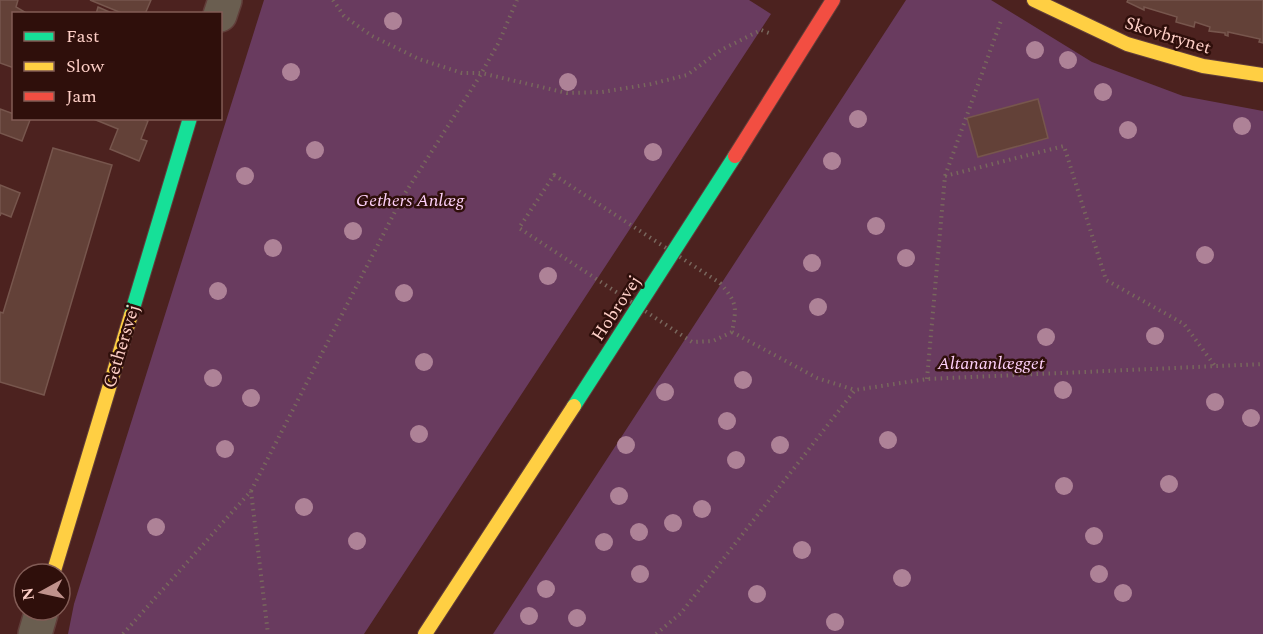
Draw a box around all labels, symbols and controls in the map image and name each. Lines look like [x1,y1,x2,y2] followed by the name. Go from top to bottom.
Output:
[1121,10,1214,61] street label: Skovbrynet
[12,12,222,120] legend
[66,23,99,50] text: Fast
[66,53,105,80] text: Slow
[66,83,97,110] text: Jam
[356,187,465,214] park label: Gethers Anlæg
[585,270,648,347] street label: Hobrovej
[96,301,147,391] street label: Gethersvej
[937,350,1045,377] park label: Altananlægget
[12,562,72,622] north arrow
[15,586,41,602] text: N

